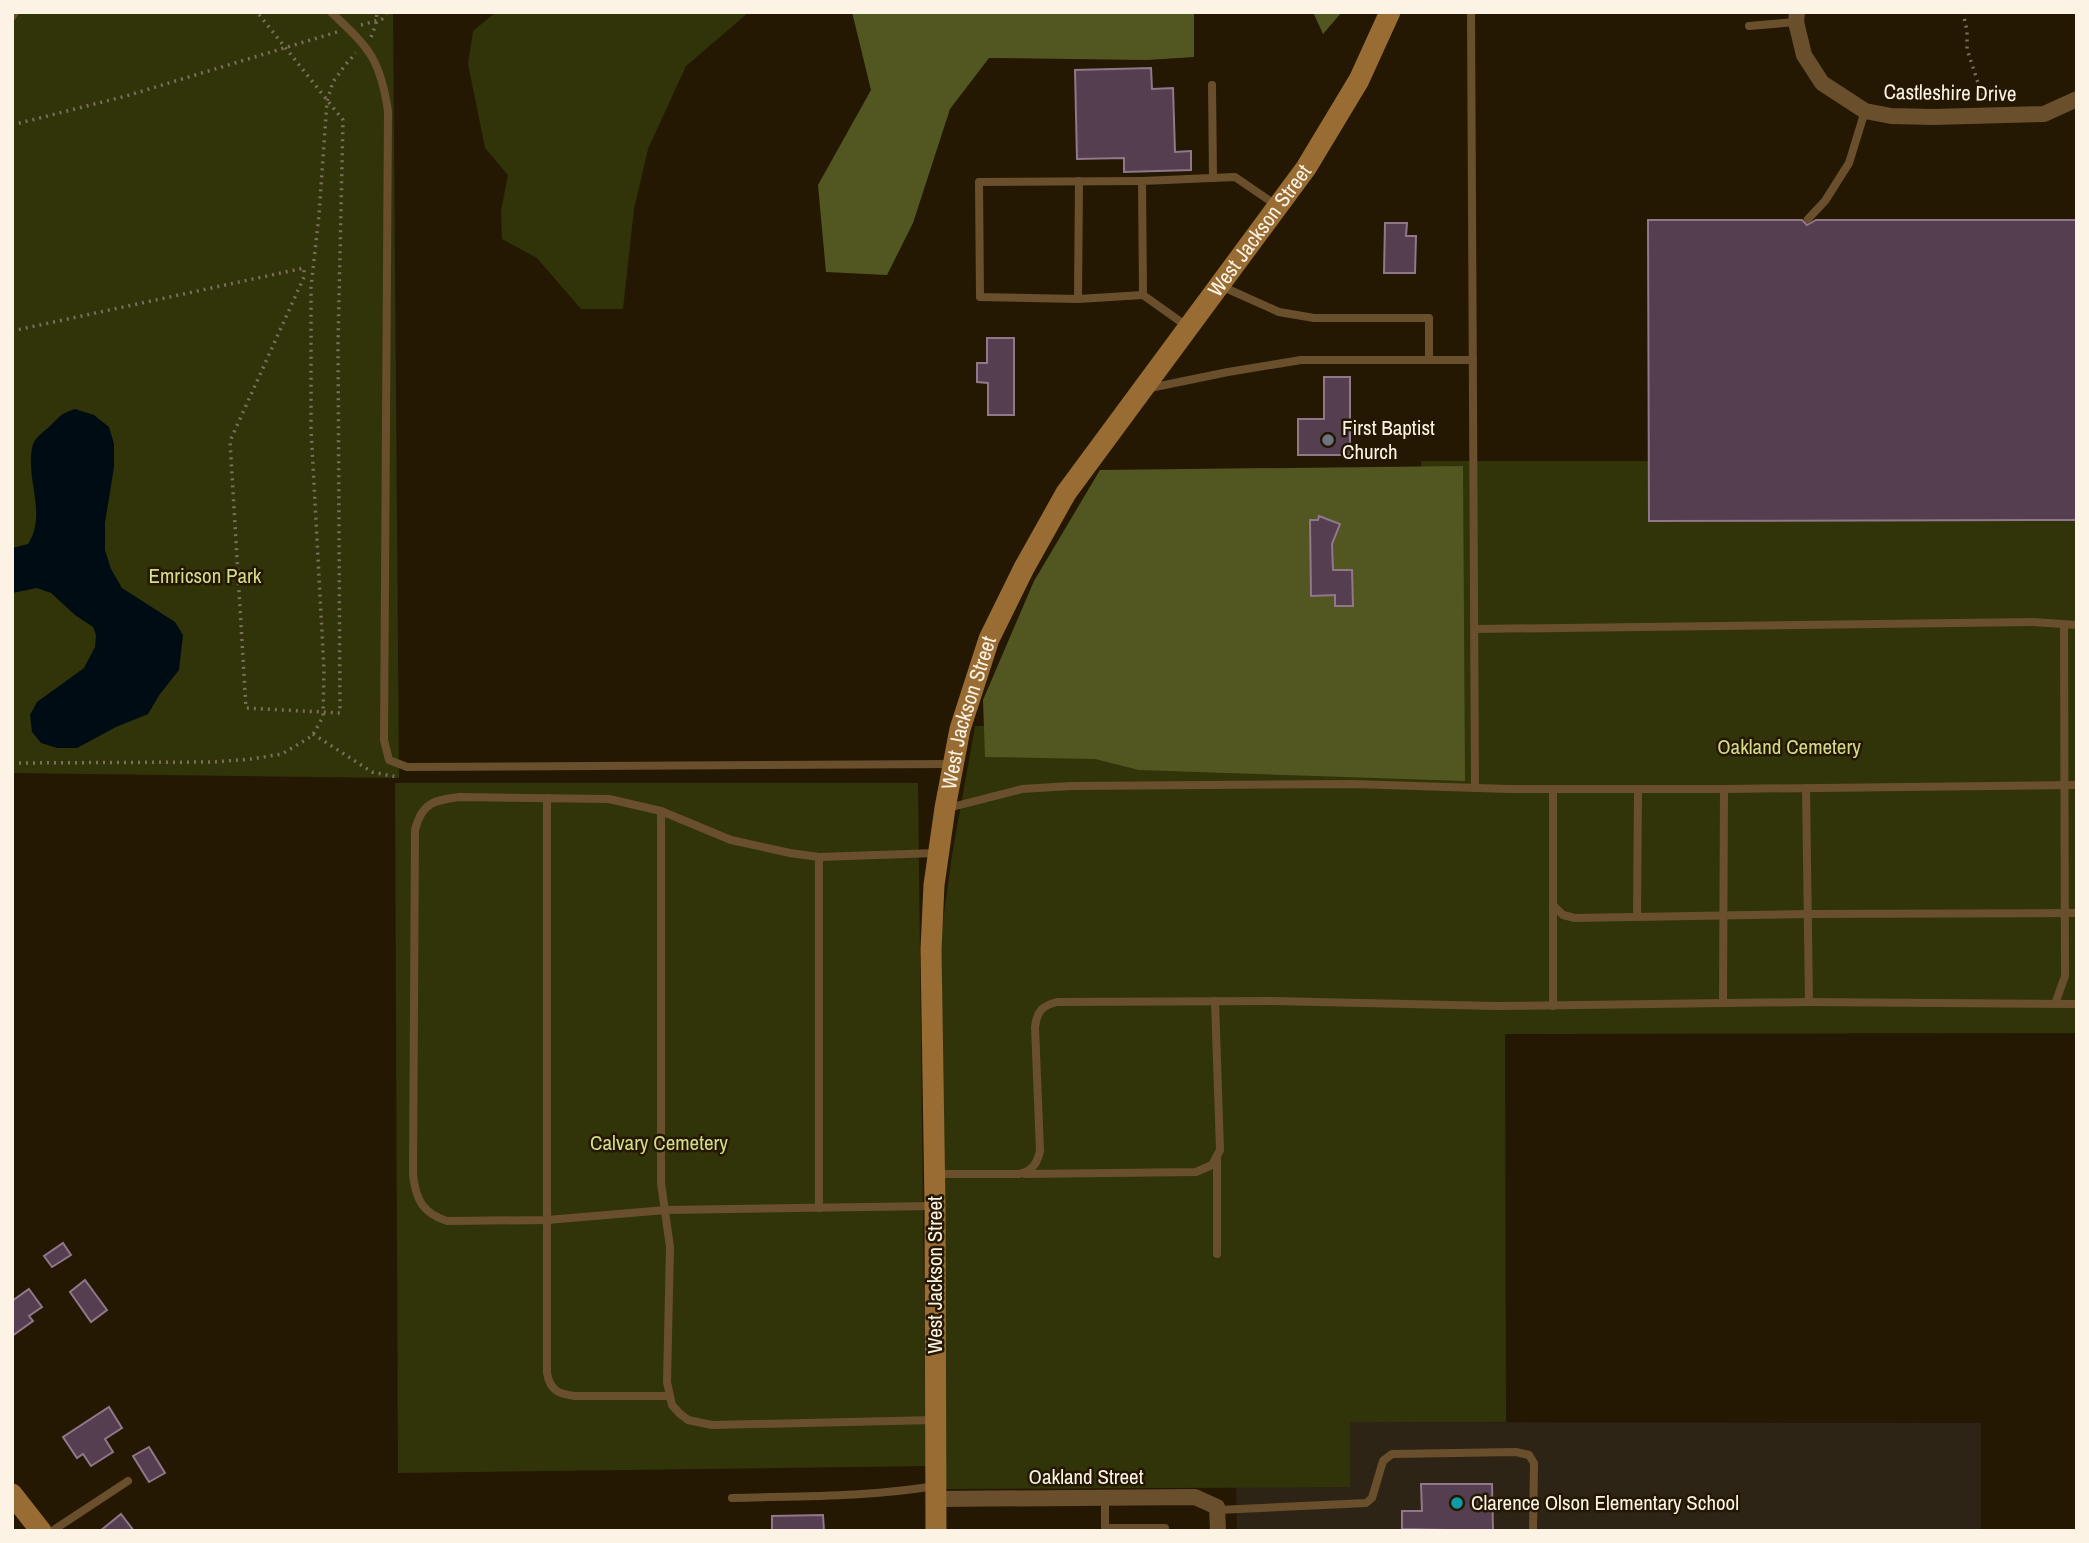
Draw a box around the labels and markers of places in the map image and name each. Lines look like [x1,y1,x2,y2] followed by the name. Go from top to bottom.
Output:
[1342,413,1435,466] place label: First Baptist Church
[1320,432,1336,448] marker: First Baptist Church
[1471,1488,1739,1517] place label: Clarence Olson Elementary School
[1449,1495,1465,1511] marker: Clarence Olson Elementary School

